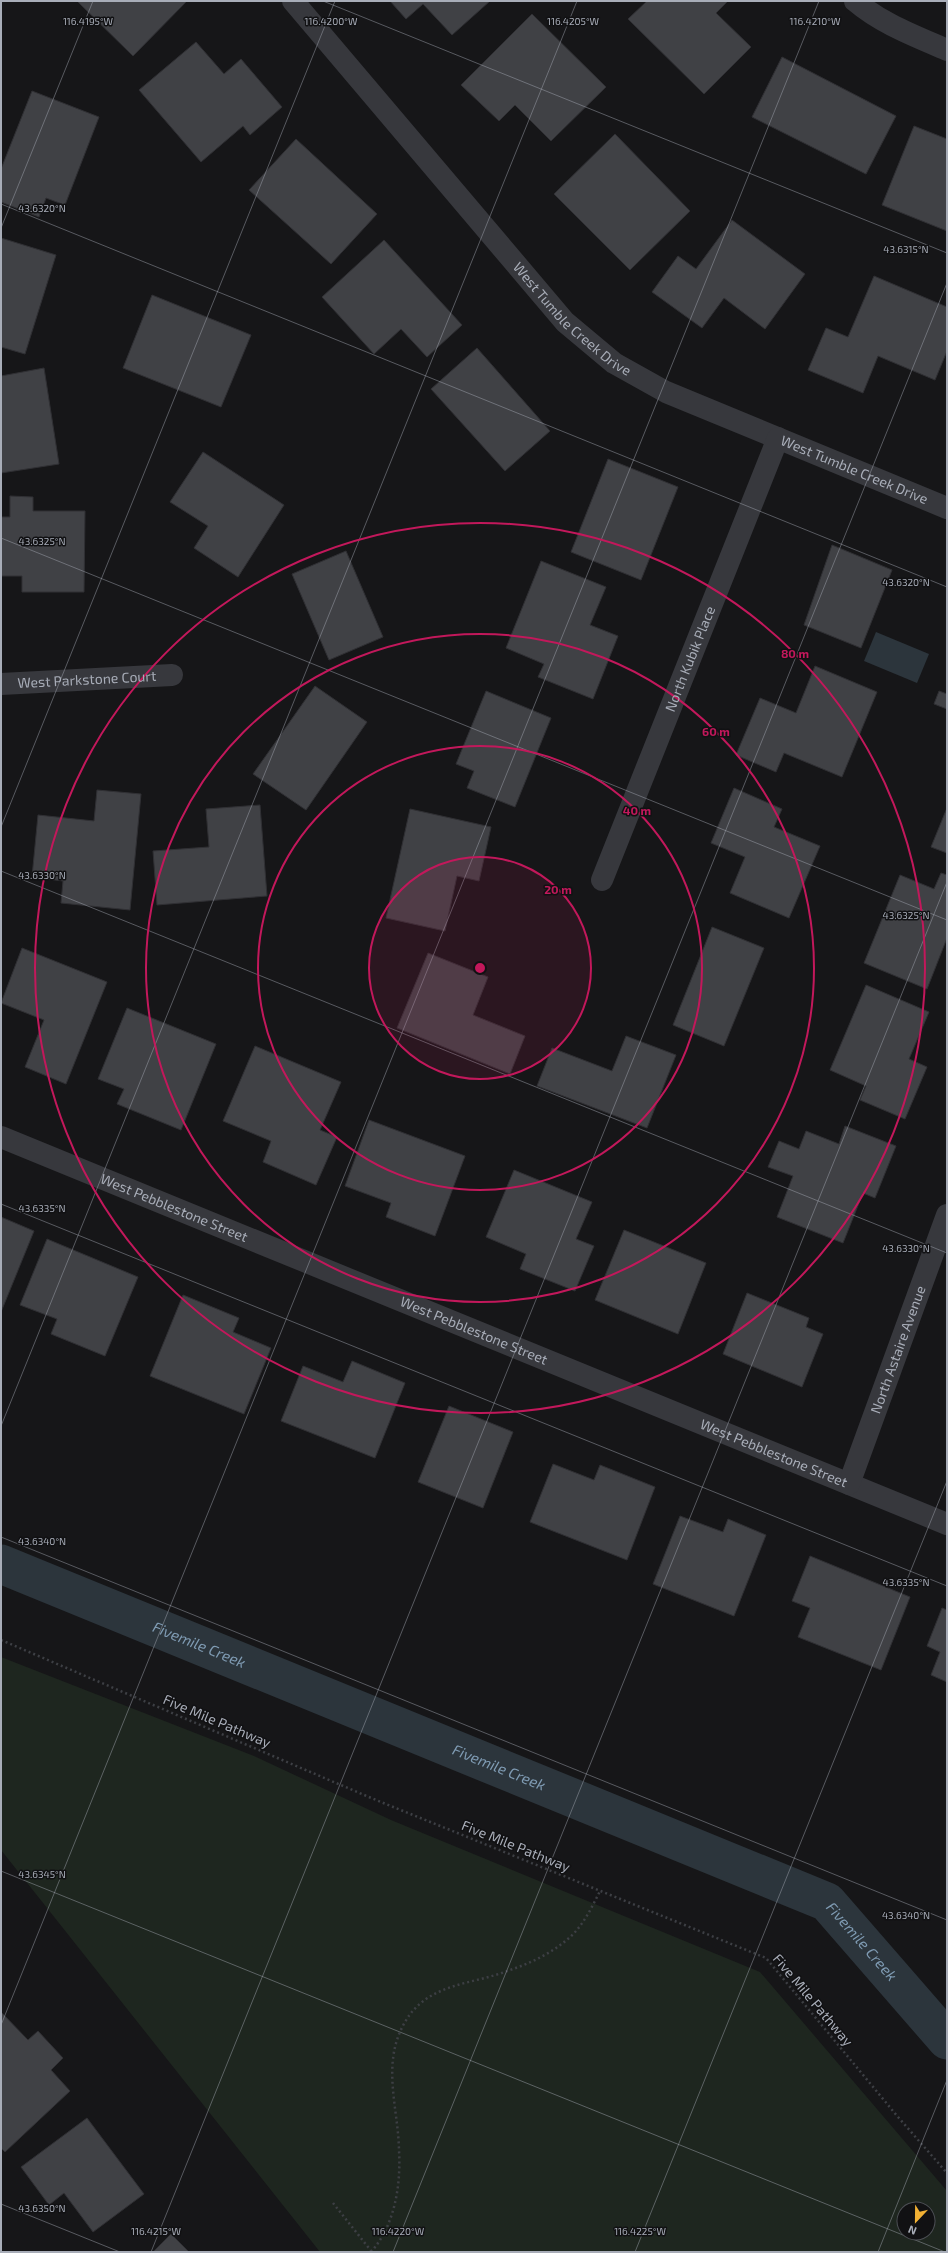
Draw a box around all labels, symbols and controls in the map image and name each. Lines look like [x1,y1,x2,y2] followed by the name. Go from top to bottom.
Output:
[63,15,114,27] text: 116.4195°W
[305,15,358,27] text: 116.4200°W
[547,15,600,27] text: 116.4205°W
[790,15,841,27] text: 116.4210°W
[18,202,66,214] text: 43.6320°N
[883,243,929,255] text: 43.6315°N
[510,259,634,379] street label: West Tumble Creek Drive
[778,431,931,507] street label: West Tumble Creek Drive
[19,535,65,547] text: 43.6325°N
[882,576,930,588] text: 43.6320°N
[661,603,718,714] street label: North Kubik Place
[781,646,809,660] text: 80 m
[17,667,157,691] street label: West Parkstone Court
[702,724,730,738] text: 60 m
[623,803,651,817] text: 40 m
[18,869,66,881] text: 43.6330°N
[544,882,572,896] text: 20 m
[883,909,929,921] text: 43.6325°N
[473,961,487,975] centre of rings
[98,1170,250,1245] street label: West Pebblestone Street
[19,1202,65,1214] text: 43.6335°N
[882,1242,930,1254] text: 43.6330°N
[866,1283,929,1416] street label: North Astaire Avenue
[398,1292,550,1368] street label: West Pebblestone Street
[698,1415,850,1490] street label: West Pebblestone Street
[18,1535,66,1547] text: 43.6340°N
[883,1576,929,1588] text: 43.6335°N
[150,1617,249,1671] water label: Fivemile Creek
[161,1690,274,1751] street label: Five Mile Pathway
[450,1740,549,1794] water label: Fivemile Creek
[459,1816,573,1875] street label: Five Mile Pathway
[18,1868,66,1880] text: 43.6345°N
[823,1898,902,1984] water label: Fivemile Creek
[882,1909,930,1921] text: 43.6340°N
[770,1950,857,2050] street label: Five Mile Pathway
[896,2201,936,2241] north arrow
[18,2202,66,2214] text: 43.6350°N
[906,2223,918,2238] text: N
[131,2225,182,2237] text: 116.4215°W
[372,2225,425,2237] text: 116.4220°W
[614,2225,666,2237] text: 116.4225°W

